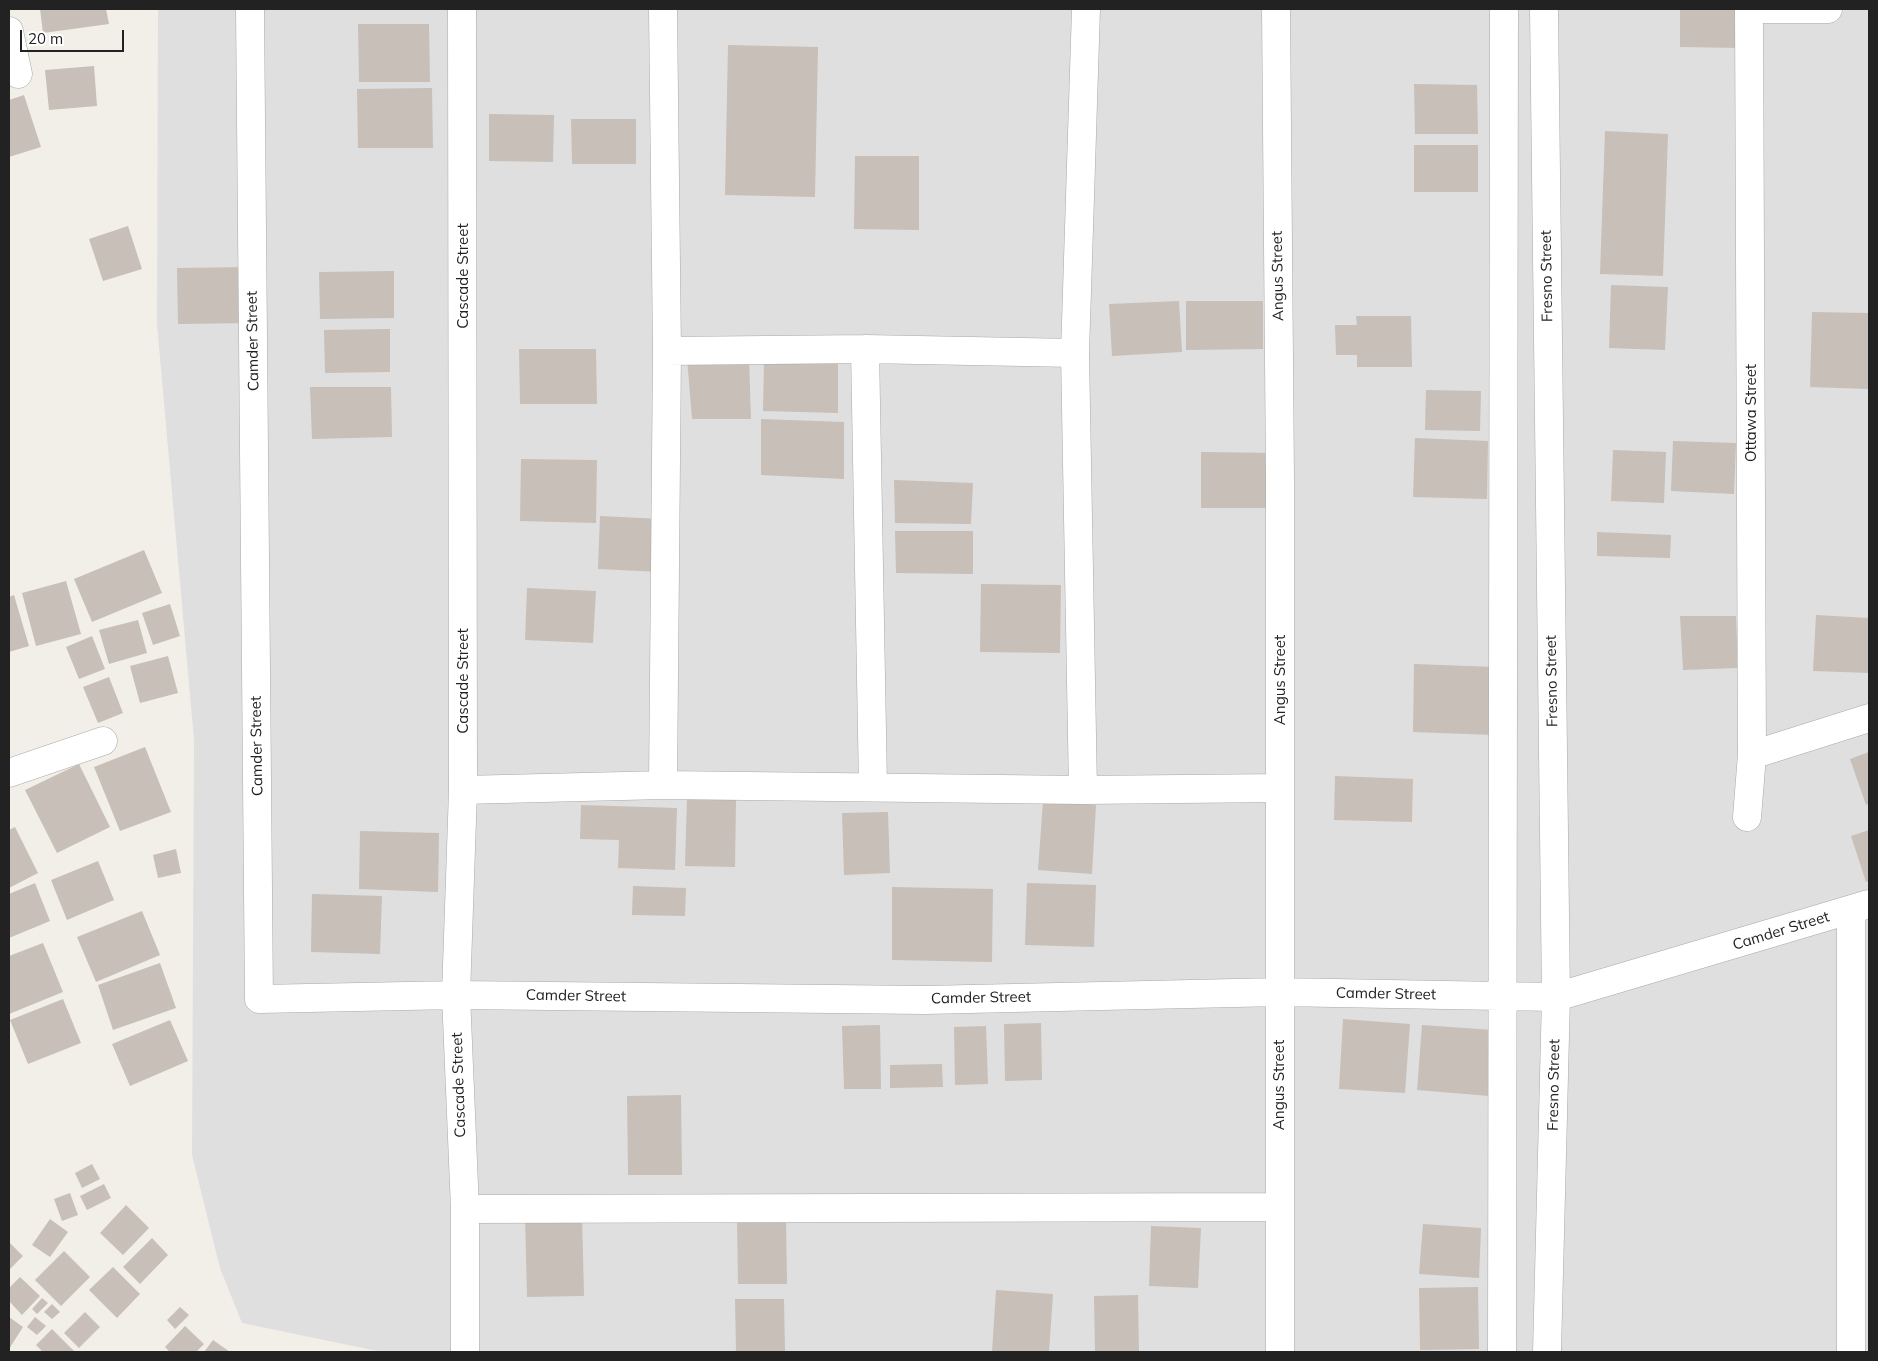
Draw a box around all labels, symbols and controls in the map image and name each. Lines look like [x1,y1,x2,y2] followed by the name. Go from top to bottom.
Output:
[22,20,126,52] scale bar
[28,29,63,48] text: 20 m
[454,223,472,329] street label: Cascade Street
[1537,230,1557,322] street label: Fresno Street
[1268,231,1288,321] street label: Angus Street
[243,291,263,391] street label: Camder Street
[1742,364,1760,462] street label: Ottawa Street
[454,628,472,734] street label: Cascade Street
[1271,635,1289,725] street label: Angus Street
[1542,635,1562,727] street label: Fresno Street
[247,696,267,796] street label: Camder Street
[1730,908,1832,954] street label: Camder Street
[1336,984,1436,1004] street label: Camder Street
[526,986,626,1006] street label: Camder Street
[931,988,1031,1008] street label: Camder Street
[448,1032,470,1138] street label: Cascade Street
[1544,1039,1564,1131] street label: Fresno Street
[1270,1040,1288,1130] street label: Angus Street

